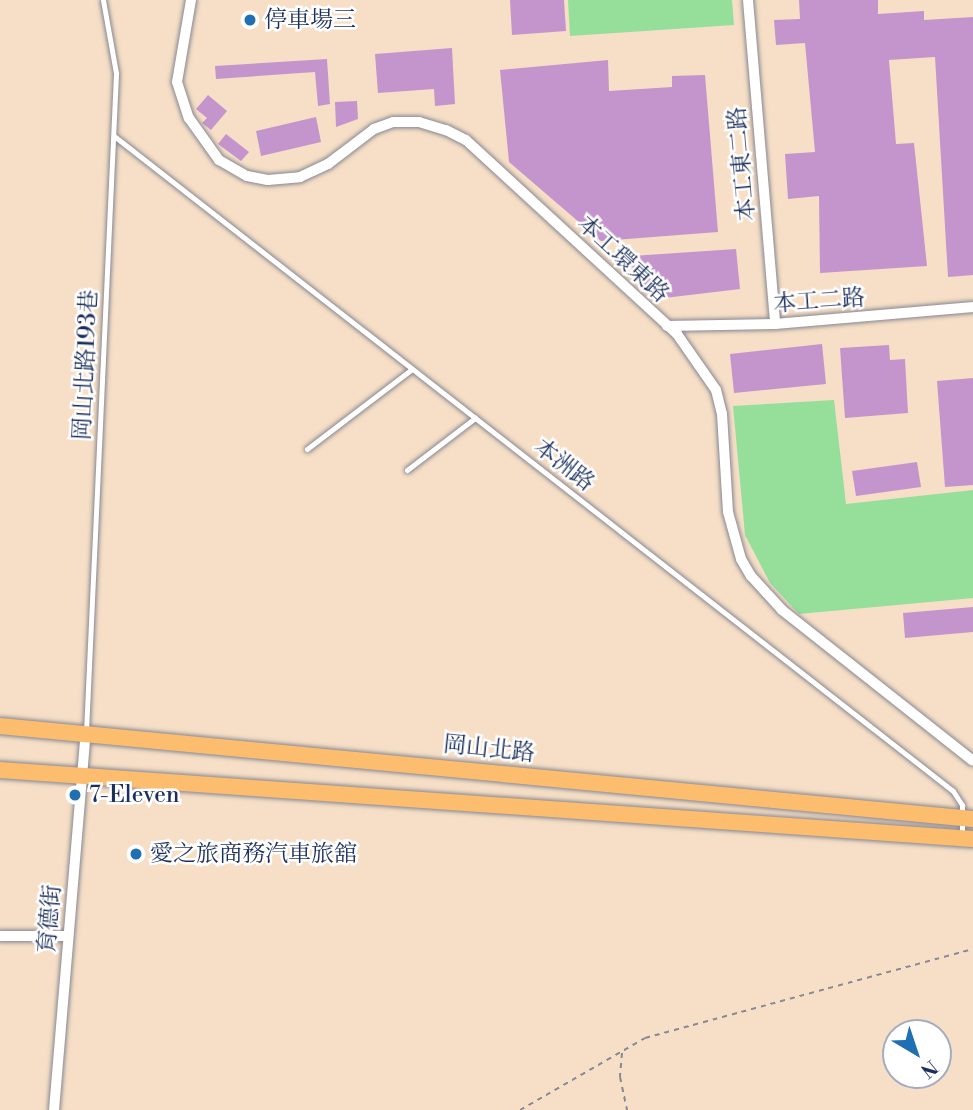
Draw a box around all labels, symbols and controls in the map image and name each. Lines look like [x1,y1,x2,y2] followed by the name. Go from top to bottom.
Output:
[264,6,356,34] place label: 停車場三
[242,12,258,28] marker: 停車場三
[723,106,761,222] street label: 本工東二路
[572,210,674,308] street label: 本工環東路
[772,284,866,318] street label: 本工二路
[68,289,104,441] street label: 岡山北路193巷
[528,433,600,497] street label: 本洲路
[442,730,536,768] street label: 岡山北路
[89,781,180,809] place label: 7-Eleven
[67,787,83,803] marker: 7-Eleven
[150,840,357,868] place label: 愛之旅商務汽車旅舘
[128,846,144,862] marker: 愛之旅商務汽車旅舘
[33,883,67,955] street label: 育德街
[882,1019,952,1089] north arrow
[916,1055,942,1083] text: N

